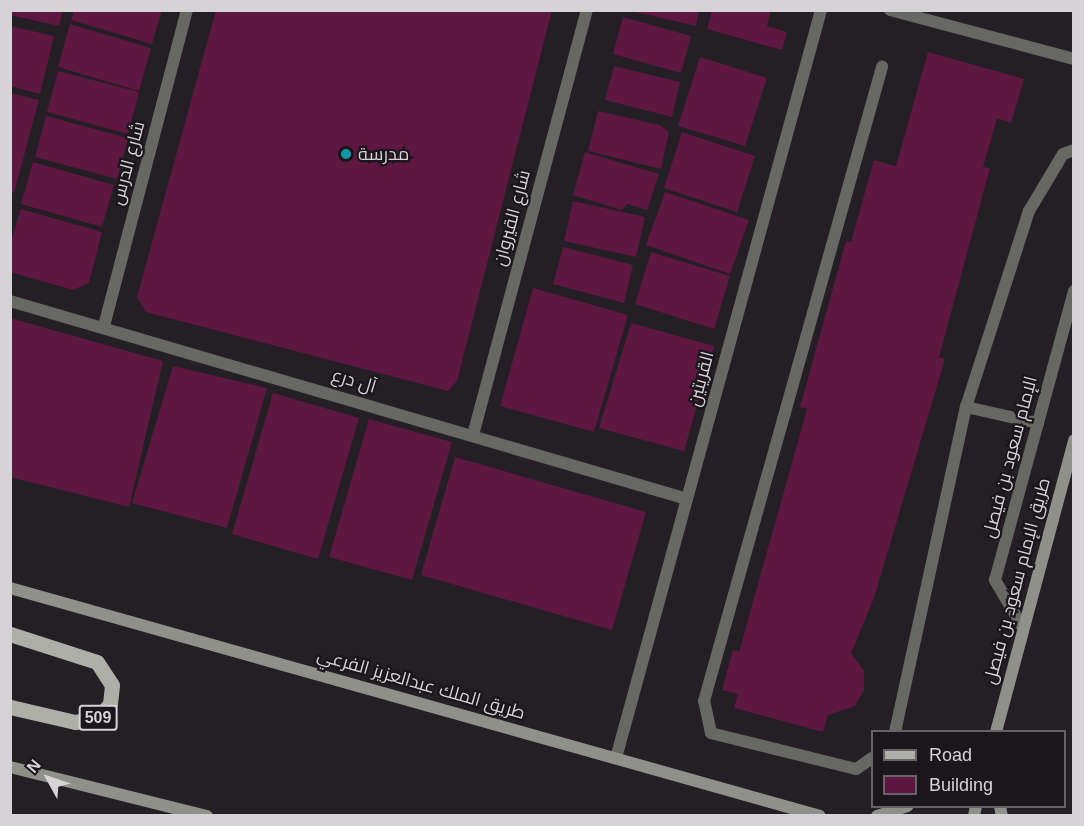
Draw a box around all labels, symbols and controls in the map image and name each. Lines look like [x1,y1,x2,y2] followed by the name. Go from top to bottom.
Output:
[106,119,150,207] street label: شارع الدرس
[358,143,409,165] place label: مدرسة
[339,147,353,161] marker: مدرسة
[489,168,535,268] street label: شارع القيروان
[683,349,719,409] street label: القريتين
[329,364,379,398] street label: آل درع
[978,374,1042,540] street label: الإمام سعود بن فيصل
[979,475,1055,687] street label: طريق الإمام سعود بن فيصل
[314,644,528,724] street label: طريق الملك عبدالعزيز الفرعي
[78,705,118,731] road number: 509
[871,730,1066,808] legend
[929,745,972,765] text: Road
[18,748,78,808] north arrow
[24,756,44,776] text: N
[929,775,993,795] text: Building

